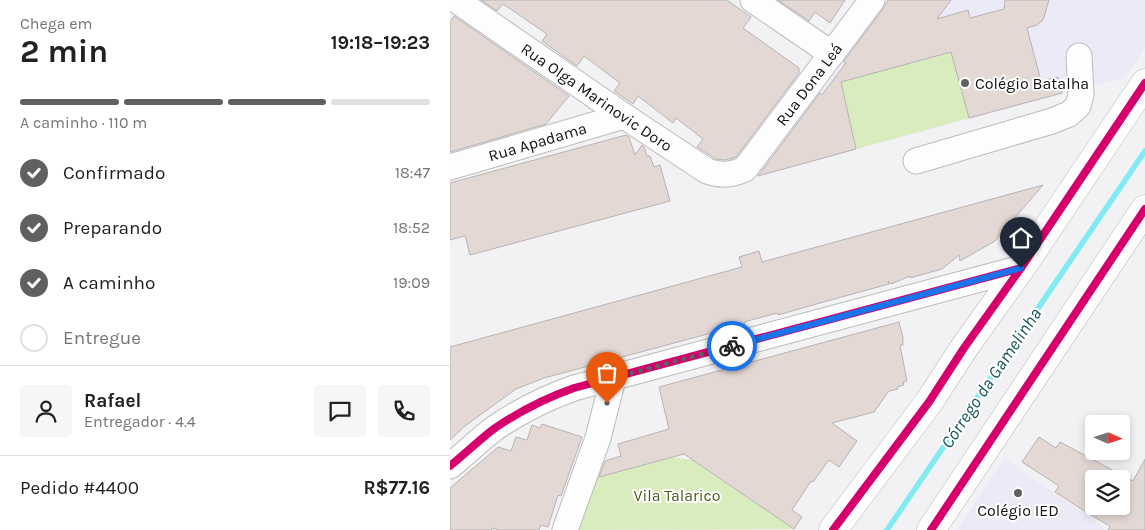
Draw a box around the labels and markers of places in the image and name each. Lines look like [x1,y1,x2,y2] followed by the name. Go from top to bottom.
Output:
[975,74,1089,93] place label: Colégio Batalha
[959,77,971,89] marker: Colégio Batalha
[1000,217,1042,268] pin
[586,352,628,403] pin
[1012,487,1024,499] marker: Colégio IED
[977,501,1059,520] place label: Colégio IED

